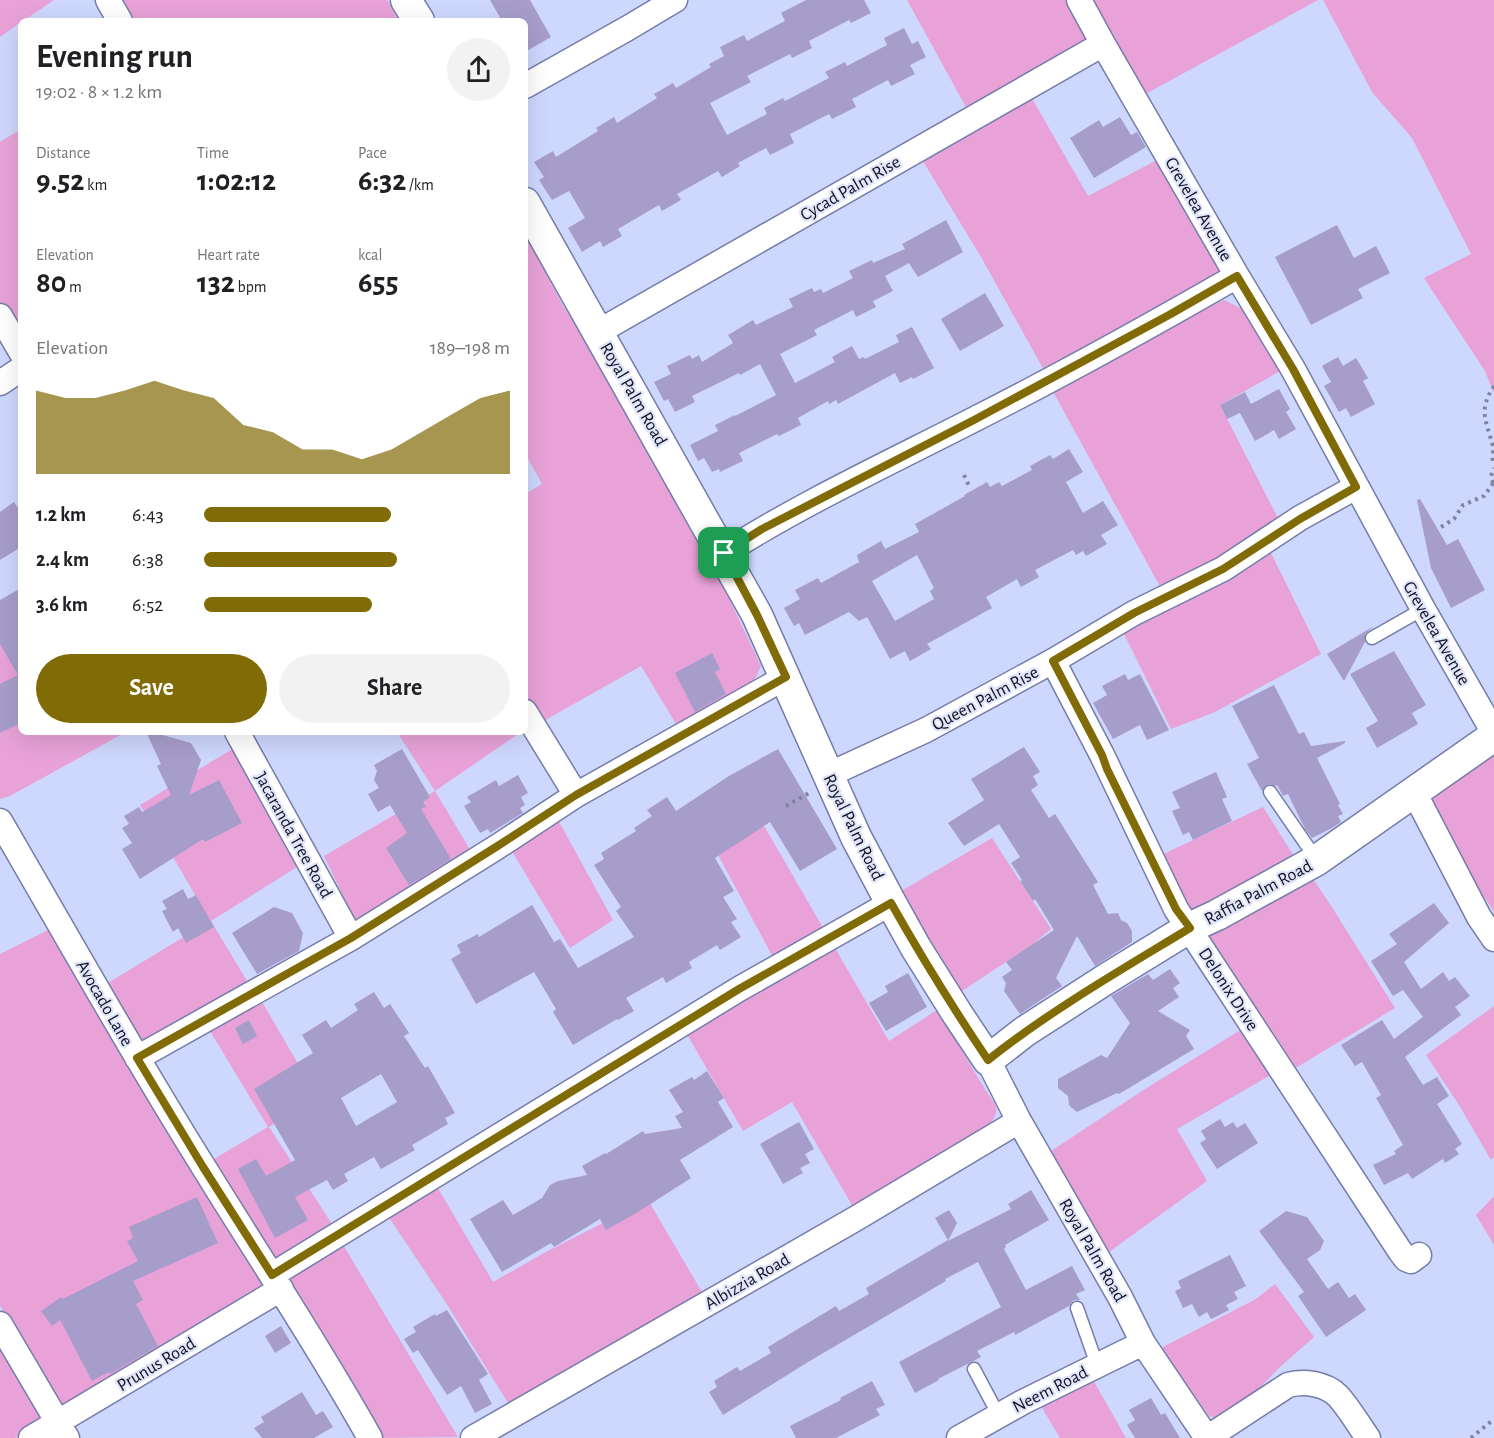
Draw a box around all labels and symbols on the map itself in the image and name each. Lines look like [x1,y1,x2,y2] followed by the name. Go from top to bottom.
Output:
[797,153,904,225] street label: Cycad Palm Rise
[1161,154,1235,265] street label: Grevelea Avenue
[596,340,670,449] street label: Royal Palm Road
[698,527,749,578] pin
[1399,578,1473,689] street label: Grevelea Avenue
[929,663,1042,734] street label: Queen Palm Rise
[251,770,335,901] street label: Jacaranda Tree Road
[820,771,887,883] street label: Royal Palm Road
[1202,857,1315,929] street label: Raffia Palm Road
[1195,945,1262,1034] street label: Delonix Drive
[72,958,136,1049] street label: Avocado Lane
[1055,1196,1129,1305] street label: Royal Palm Road
[702,1250,793,1313] street label: Albizzia Road
[114,1335,199,1395] street label: Prunus Road
[1010,1363,1091,1416] street label: Neem Road

